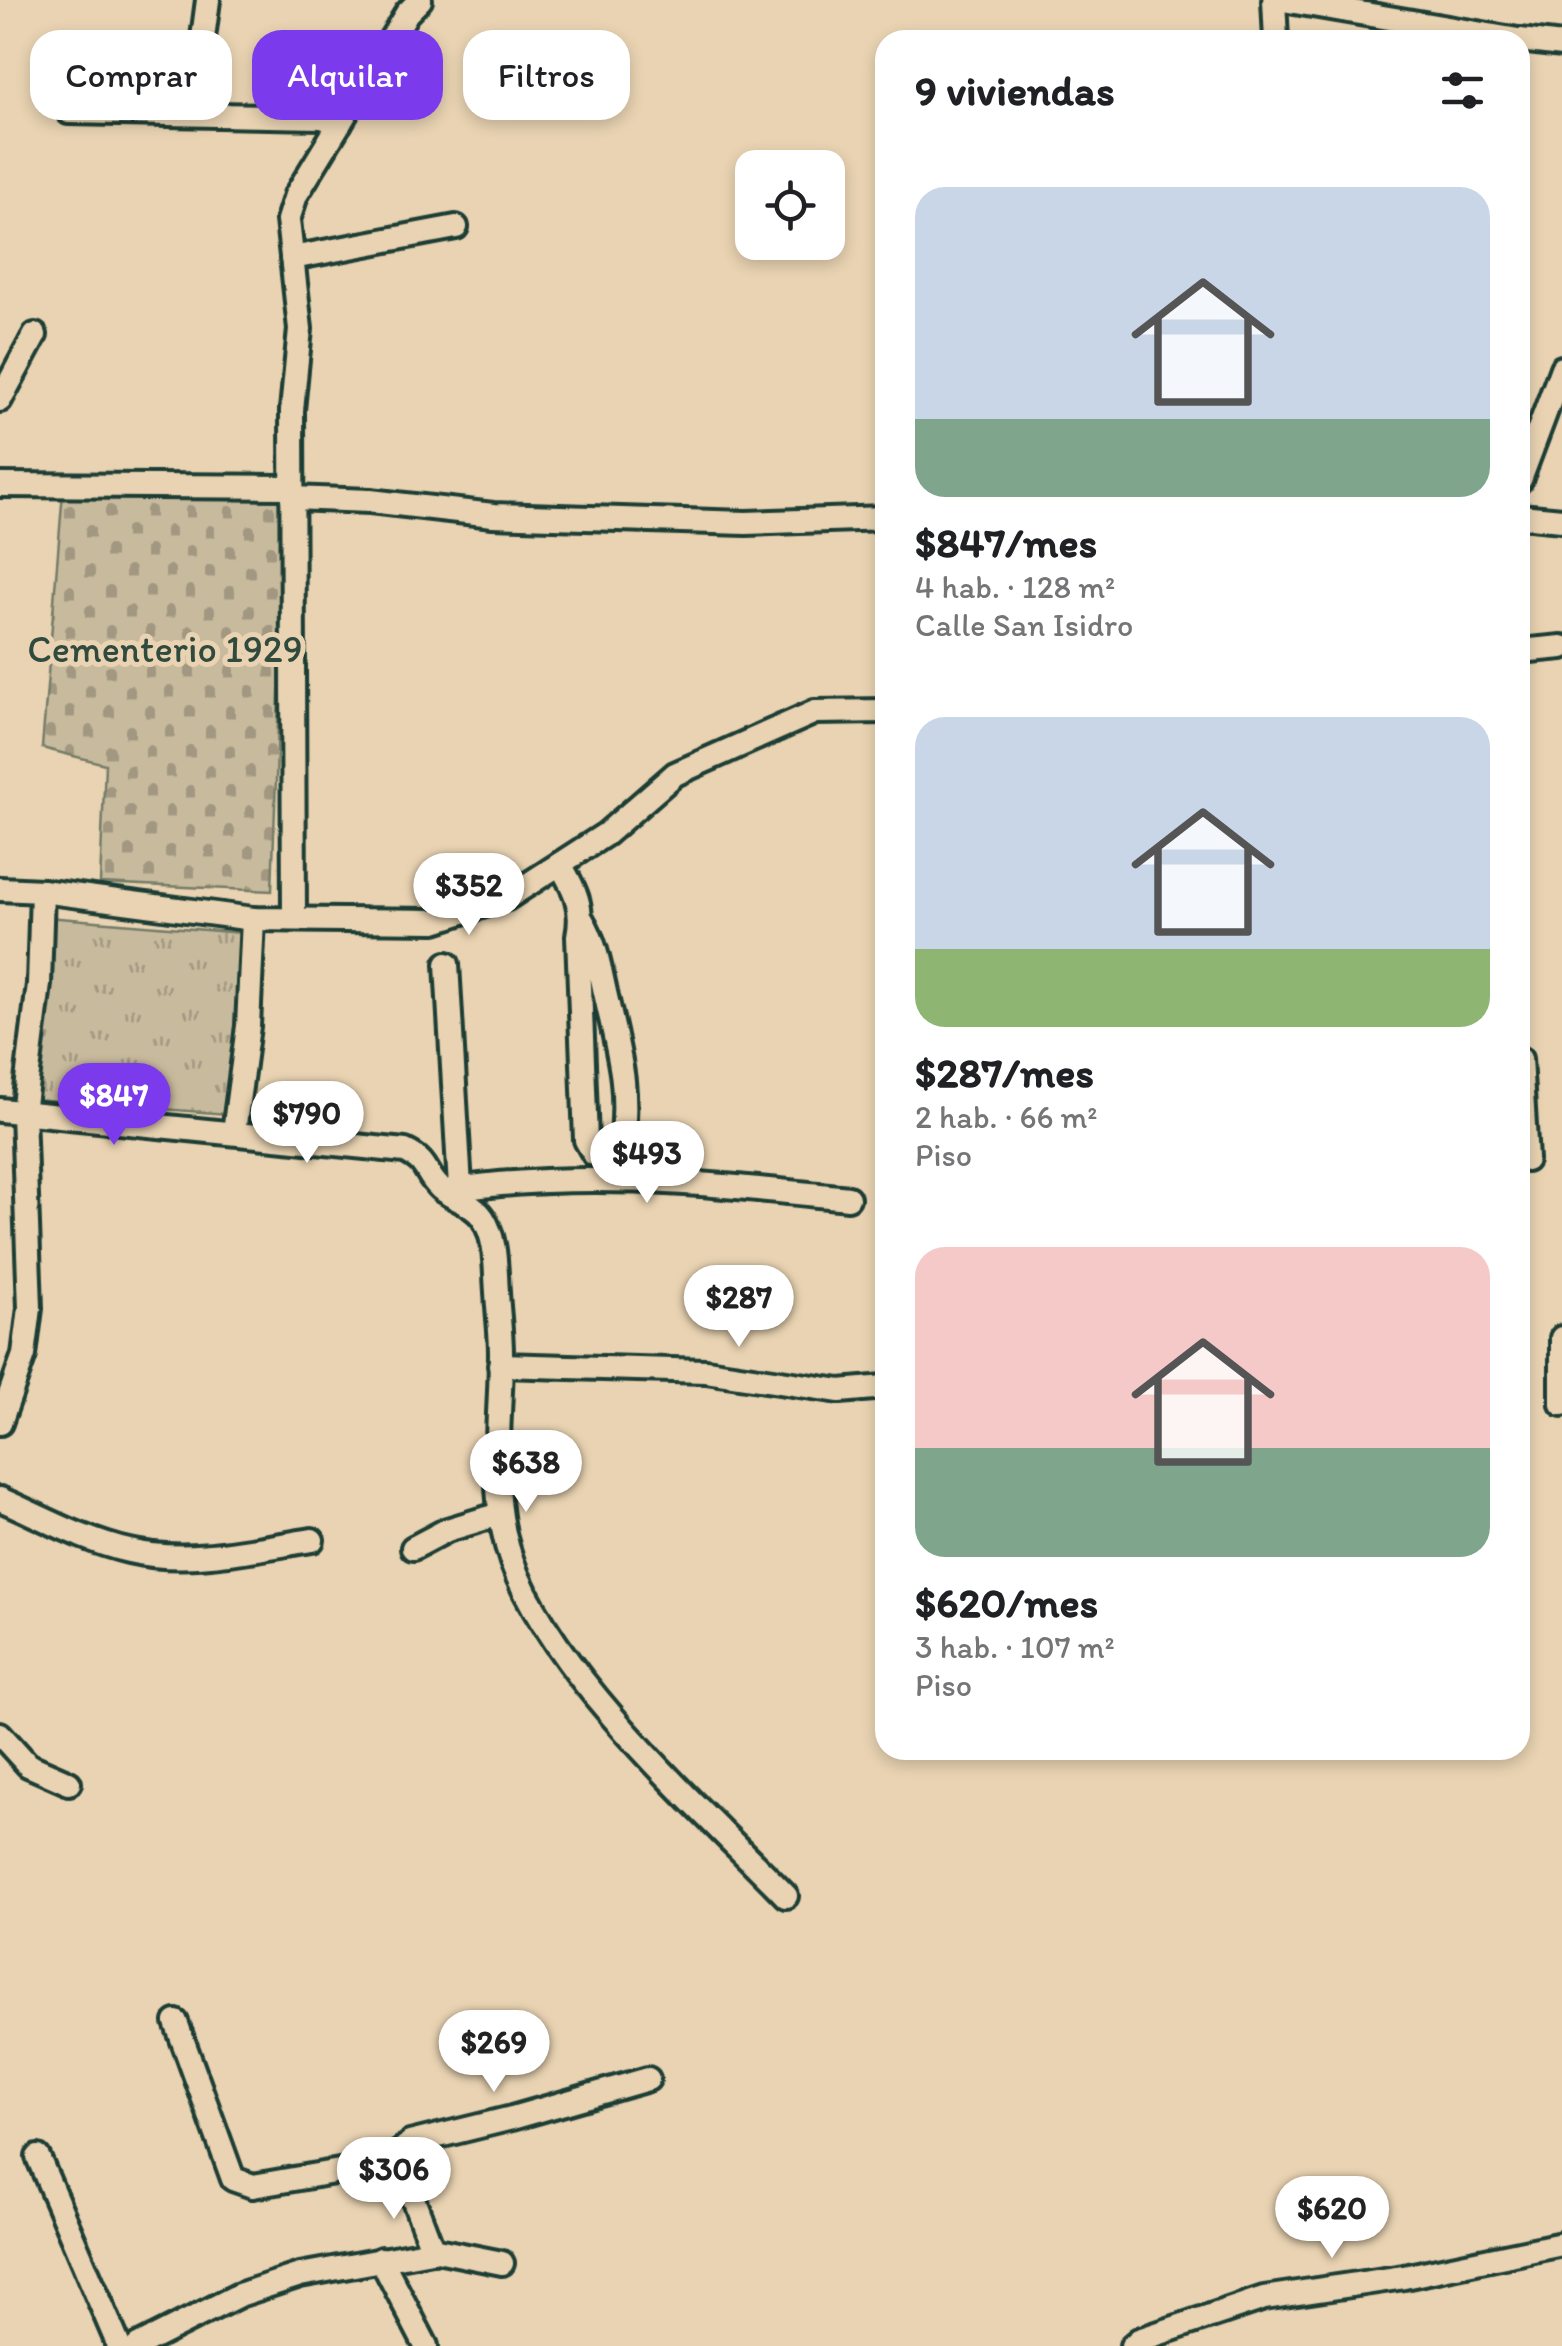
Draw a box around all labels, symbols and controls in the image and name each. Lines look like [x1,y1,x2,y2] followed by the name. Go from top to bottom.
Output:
[30,30,232,120] chip: Comprar
[252,30,443,120] chip: Alquilar
[463,30,630,120] chip: Filtros
[1435,63,1490,118] icon: filters
[915,65,1115,116] text: 9 viviendas
[735,150,845,260] map controls
[735,150,845,260] button: locate
[1113,252,1293,432] icon: home
[915,517,1097,568] text: $847/mes
[915,568,1115,606] text: 4 hab. · 128 m²
[915,606,1133,644] text: Calle San Isidro
[27,626,303,672] park label: Cementerio 1929
[1113,782,1293,962] icon: home
[410,853,528,938] pin: $352
[435,866,503,904] text: $352
[915,1047,1094,1098] text: $287/mes
[55,1063,173,1148] pin: $847
[80,1076,148,1114] text: $847
[248,1081,366,1166] pin: $790
[273,1094,341,1132] text: $790
[915,1098,1097,1136] text: 2 hab. · 66 m²
[588,1121,706,1206] pin: $493
[612,1134,682,1172] text: $493
[915,1136,972,1174] text: Piso
[680,1265,798,1350] pin: $287
[706,1278,772,1316] text: $287
[1113,1312,1293,1492] icon: home
[467,1430,585,1515] pin: $638
[492,1443,560,1481] text: $638
[915,1577,1098,1628] text: $620/mes
[915,1628,1115,1666] text: 3 hab. · 107 m²
[915,1666,972,1704] text: Piso
[435,2010,553,2095] pin: $269
[461,2023,527,2061] text: $269
[335,2137,453,2222] pin: $306
[359,2150,429,2188] text: $306
[1273,2176,1391,2261] pin: $620
[1297,2189,1367,2227] text: $620

